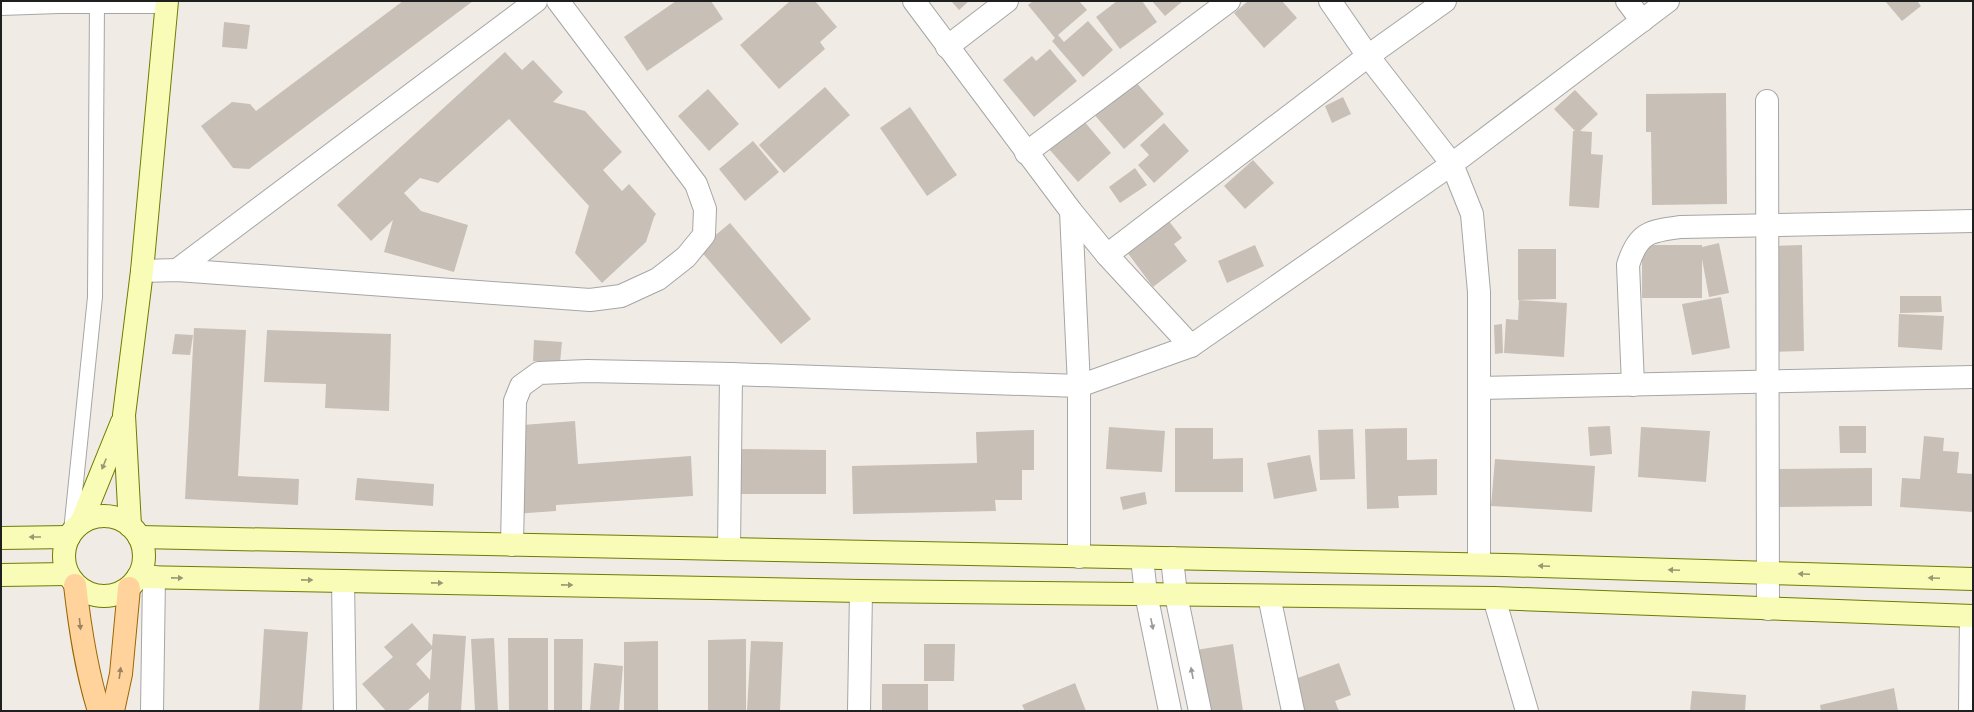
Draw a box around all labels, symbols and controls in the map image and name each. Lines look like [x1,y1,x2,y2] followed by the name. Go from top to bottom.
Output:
[101,459,107,471] one-way arrow
[28,534,41,540] one-way arrow
[1537,563,1550,569] one-way arrow
[1668,566,1680,573] one-way arrow
[1798,570,1810,577] one-way arrow
[1928,574,1940,581] one-way arrow
[171,575,184,581] one-way arrow
[301,577,313,584] one-way arrow
[431,580,444,586] one-way arrow
[561,582,574,588] one-way arrow
[76,618,83,630] one-way arrow
[1150,618,1156,630] one-way arrow
[117,667,123,679] one-way arrow
[1189,667,1195,679] one-way arrow

